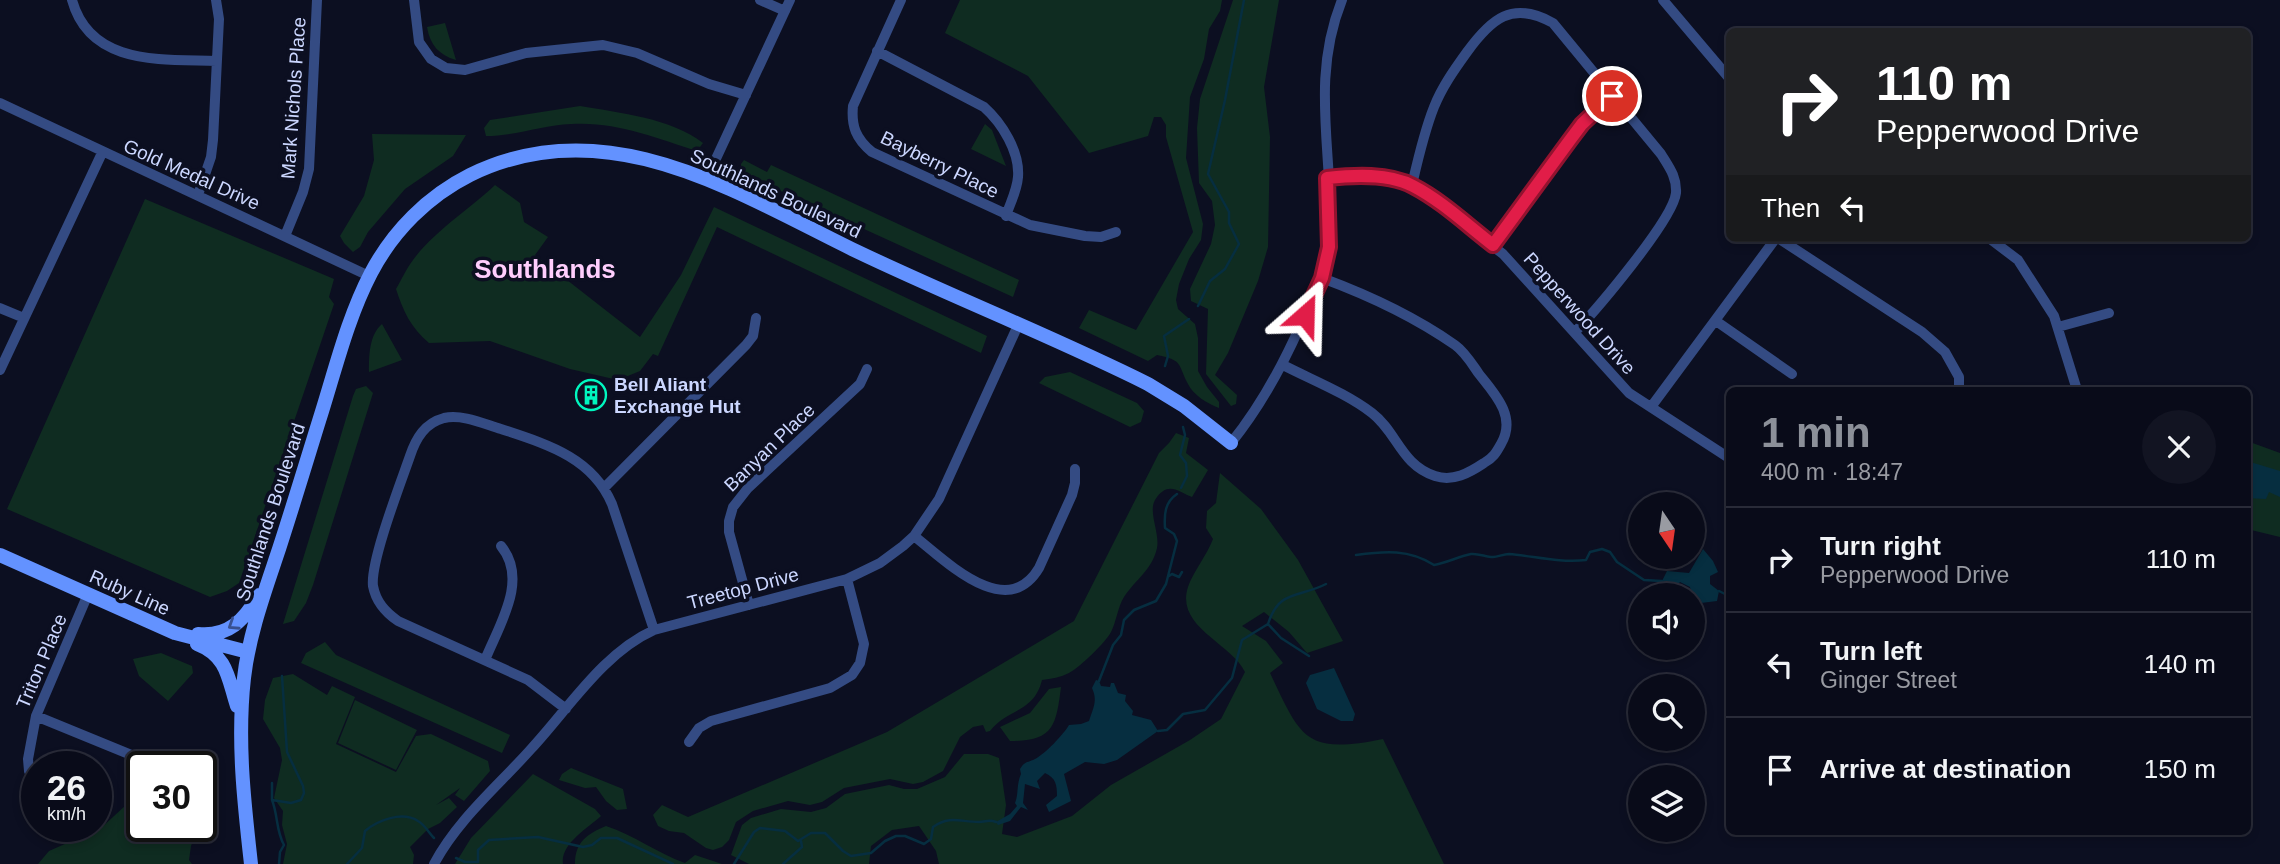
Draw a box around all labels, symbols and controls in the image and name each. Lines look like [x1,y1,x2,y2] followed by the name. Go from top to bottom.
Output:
[277,16,310,180] street label: Mark Nichols Place
[1761,56,1852,147] icon: right
[1876,56,2012,110] text: 110 m
[1582,66,1642,126] pin
[1593,77,1631,115] icon: arrive
[1876,113,2139,149] text: Pepperwood Drive
[877,127,1002,202] street label: Bayberry Place
[120,135,263,214] street label: Gold Medal Drive
[687,145,864,242] street label: Southlands Boulevard
[1834,189,1872,227] icon: left
[1761,193,1820,223] text: Then
[1520,248,1640,378] street label: Pepperwood Drive
[474,254,616,284] district label: Southlands
[1268,278,1342,352] position arrow
[614,374,741,417] place label: Bell Aliant Exchange Hut
[574,378,608,412] building icon: Bell Aliant Exchange Hut
[720,399,819,496] street label: Banyan Place
[1761,409,1871,456] text: 1 min
[2142,410,2216,484] button: close
[232,420,309,604] street label: Southlands Boulevard
[1761,459,1903,485] text: 400 m · 18:47
[1628,492,1704,569] north arrow
[1628,492,1705,842] map controls
[1820,531,1941,561] text: Turn right
[1761,541,1799,579] icon: right
[2146,544,2216,574] text: 110 m
[1820,562,2009,588] text: Pepperwood Drive
[685,564,801,613] street label: Treetop Drive
[86,565,173,619] street label: Ruby Line
[1628,583,1705,660] button: sound
[12,611,71,712] street label: Triton Place
[227,617,240,630] one-way arrow
[1820,636,1922,666] text: Turn left
[1761,646,1799,684] icon: left
[2144,649,2216,679] text: 140 m
[1820,667,1957,693] text: Ginger Street
[1628,674,1705,751] button: search
[126,751,217,842] speed limit sign: 30
[1761,751,1799,789] icon: arrive
[1820,754,2071,784] text: Arrive at destination
[2144,754,2216,784] text: 150 m
[1628,765,1705,842] button: layers
[47,768,86,807] text: 26
[47,804,86,824] text: km/h

